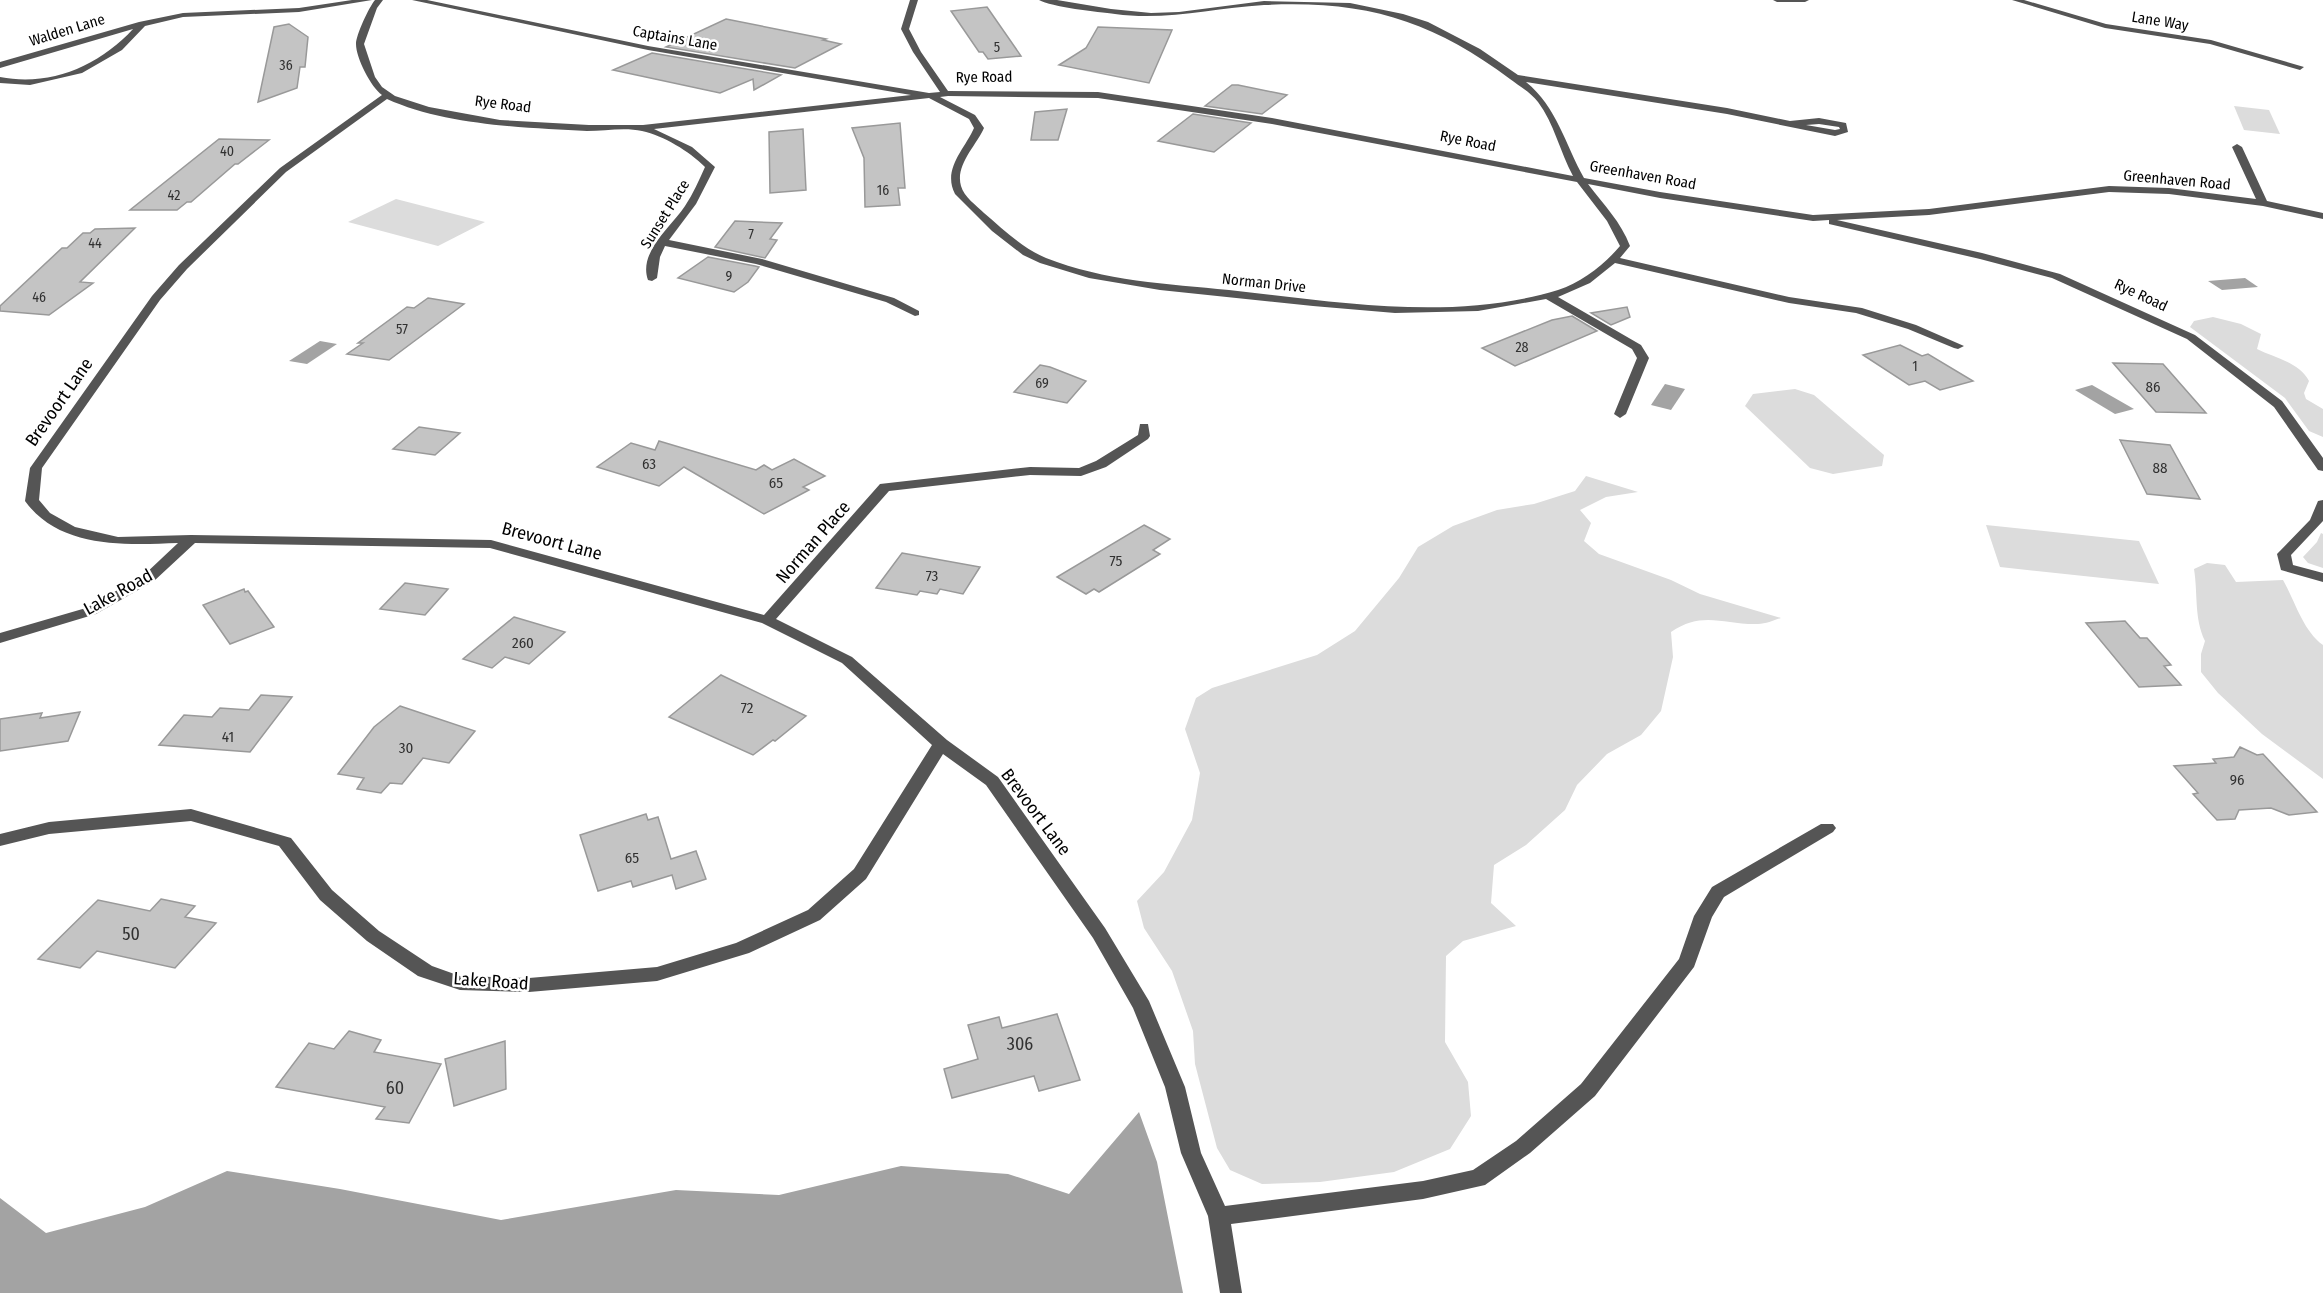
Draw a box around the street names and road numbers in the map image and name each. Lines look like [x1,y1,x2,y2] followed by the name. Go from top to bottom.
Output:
[2130,8,2190,34] street label: Lane Way
[27,10,107,50] street label: Walden Lane
[631,22,719,54] street label: Captains Lane
[955,68,1013,86] street label: Rye Road
[474,92,532,116] street label: Rye Road
[1438,127,1498,155] street label: Rye Road
[1588,157,1698,193] street label: Greenhaven Road
[2123,166,2231,194] street label: Greenhaven Road
[637,176,693,252] street label: Sunset Place
[1221,270,1307,296] street label: Norman Drive
[2111,275,2171,315] street label: Rye Road
[21,354,98,450] street label: Brevoort Lane
[771,496,855,588] street label: Norman Place
[500,517,605,565] street label: Brevoort Lane
[80,564,156,620] street label: Lake Road
[996,764,1076,860] street label: Brevoort Lane
[453,967,529,995] street label: Lake Road

